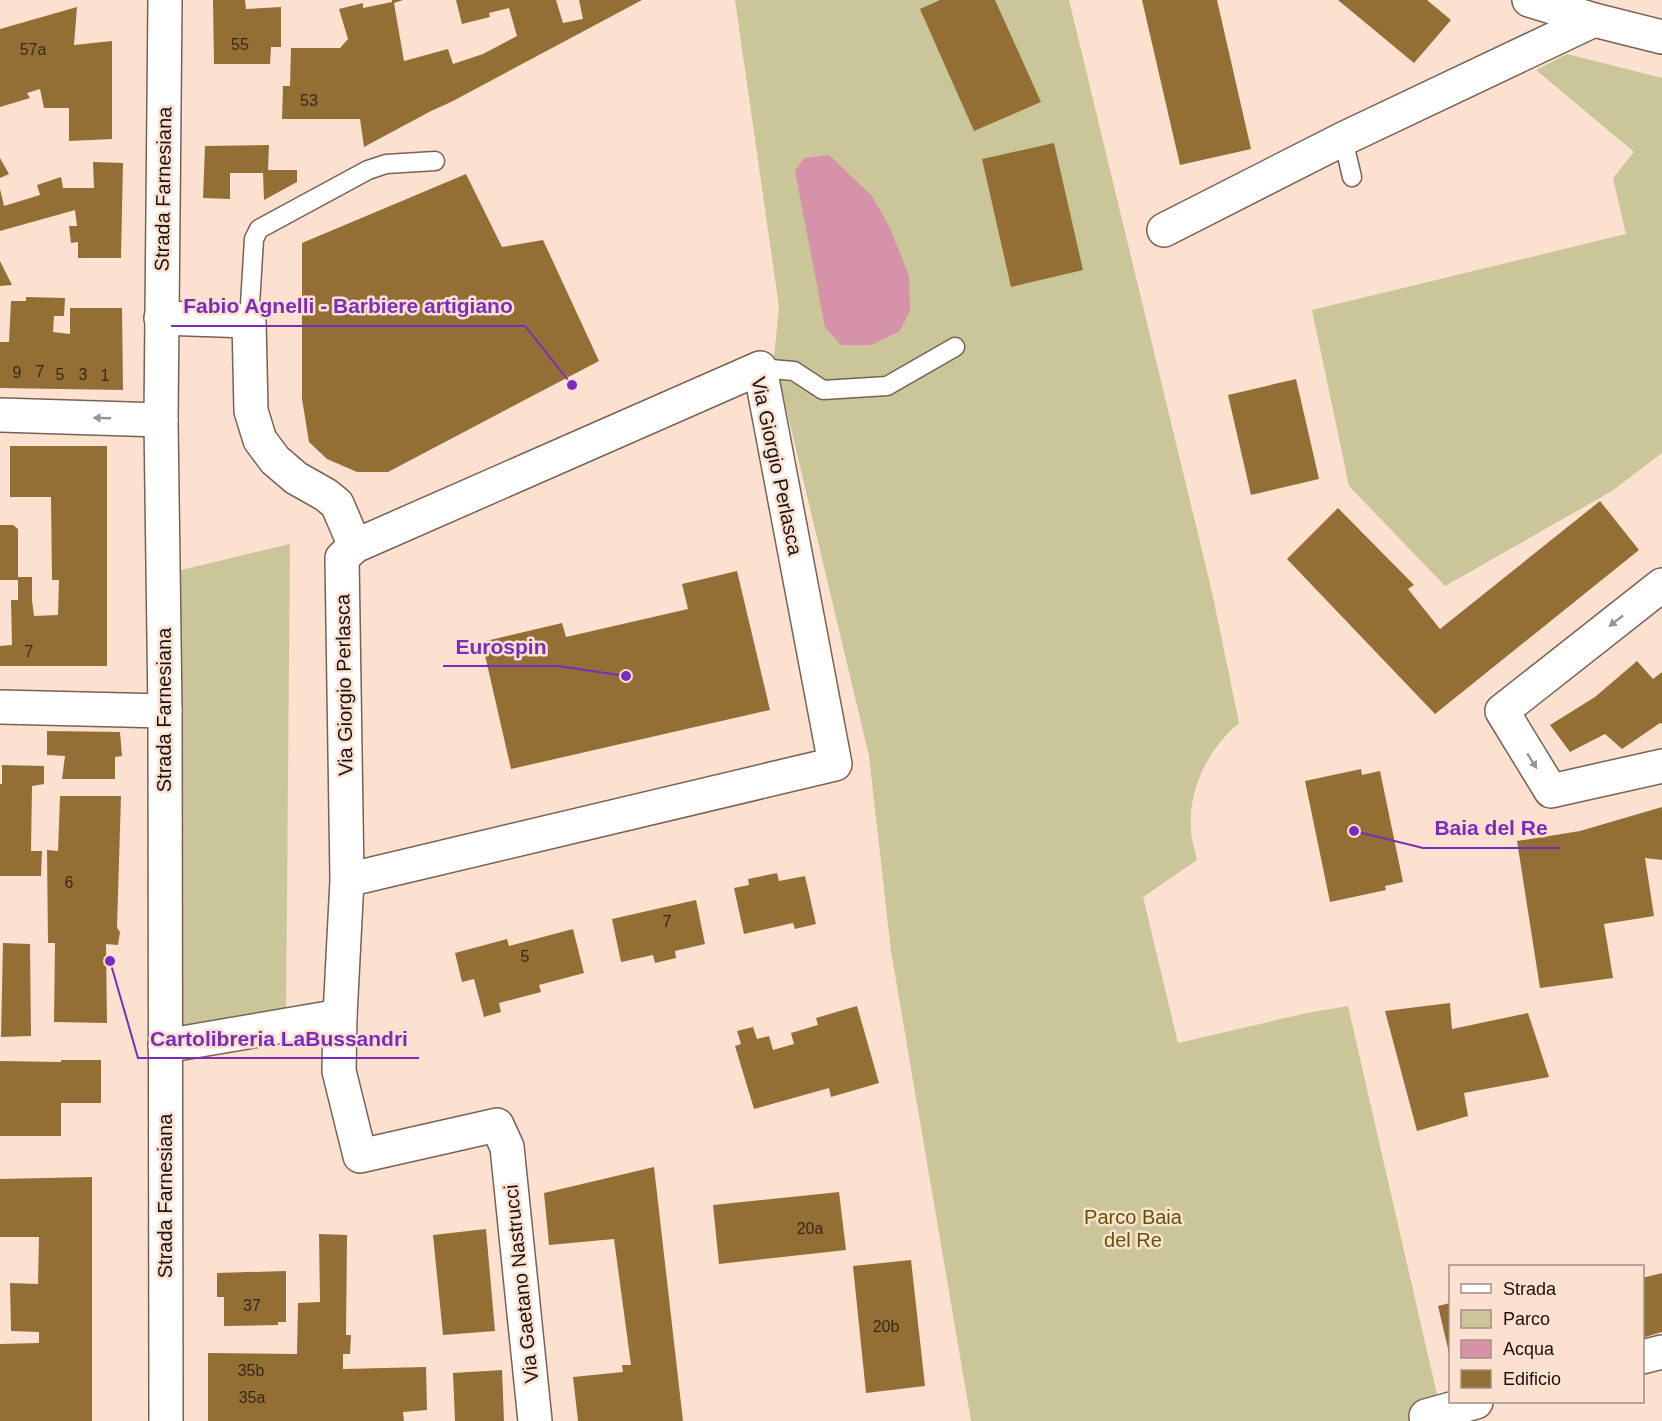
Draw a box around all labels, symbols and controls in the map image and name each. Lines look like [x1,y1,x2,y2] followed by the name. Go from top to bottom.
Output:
[231,36,249,53] house number: 55
[20,41,46,58] house number: 57a
[300,92,318,109] house number: 53
[151,106,175,271] street label: Strada Farnesiana
[171,287,525,326] callout: Fabio Agnelli - Barbiere artigiano
[183,294,513,317] text: Fabio Agnelli - Barbiere artigiano
[36,363,45,380] house number: 7
[13,364,22,381] house number: 9
[56,366,65,383] house number: 5
[79,366,88,383] house number: 3
[101,367,110,384] house number: 1
[747,375,807,558] street label: Via Giorgio Perlasca
[93,413,112,423] one-way arrow
[331,593,357,776] street label: Via Giorgio Perlasca
[1608,614,1624,627] one-way arrow
[153,627,175,792] street label: Strada Farnesiana
[443,627,558,666] callout: Eurospin
[455,635,547,658] text: Eurospin
[25,643,34,660] house number: 7
[1527,753,1538,769] one-way arrow
[1423,809,1560,848] callout: Baia del Re
[1434,816,1548,839] text: Baia del Re
[65,874,74,891] house number: 6
[663,913,672,930] house number: 7
[521,948,530,965] house number: 5
[138,1019,419,1058] callout: Cartolibreria LaBussandri
[150,1027,408,1050] text: Cartolibreria LaBussandri
[154,1113,176,1278] street label: Strada Farnesiana
[500,1184,542,1384] street label: Via Gaetano Nastrucci
[1084,1206,1183,1251] park label: Parco Baia del Re
[797,1220,823,1237] house number: 20a
[1449,1265,1644,1403] legend
[1503,1279,1557,1299] text: Strada
[243,1297,261,1314] house number: 37
[1503,1309,1550,1329] text: Parco
[873,1318,899,1335] house number: 20b
[1503,1339,1555,1359] text: Acqua
[238,1362,264,1379] house number: 35b
[1503,1369,1561,1389] text: Edificio
[239,1389,265,1406] house number: 35a

